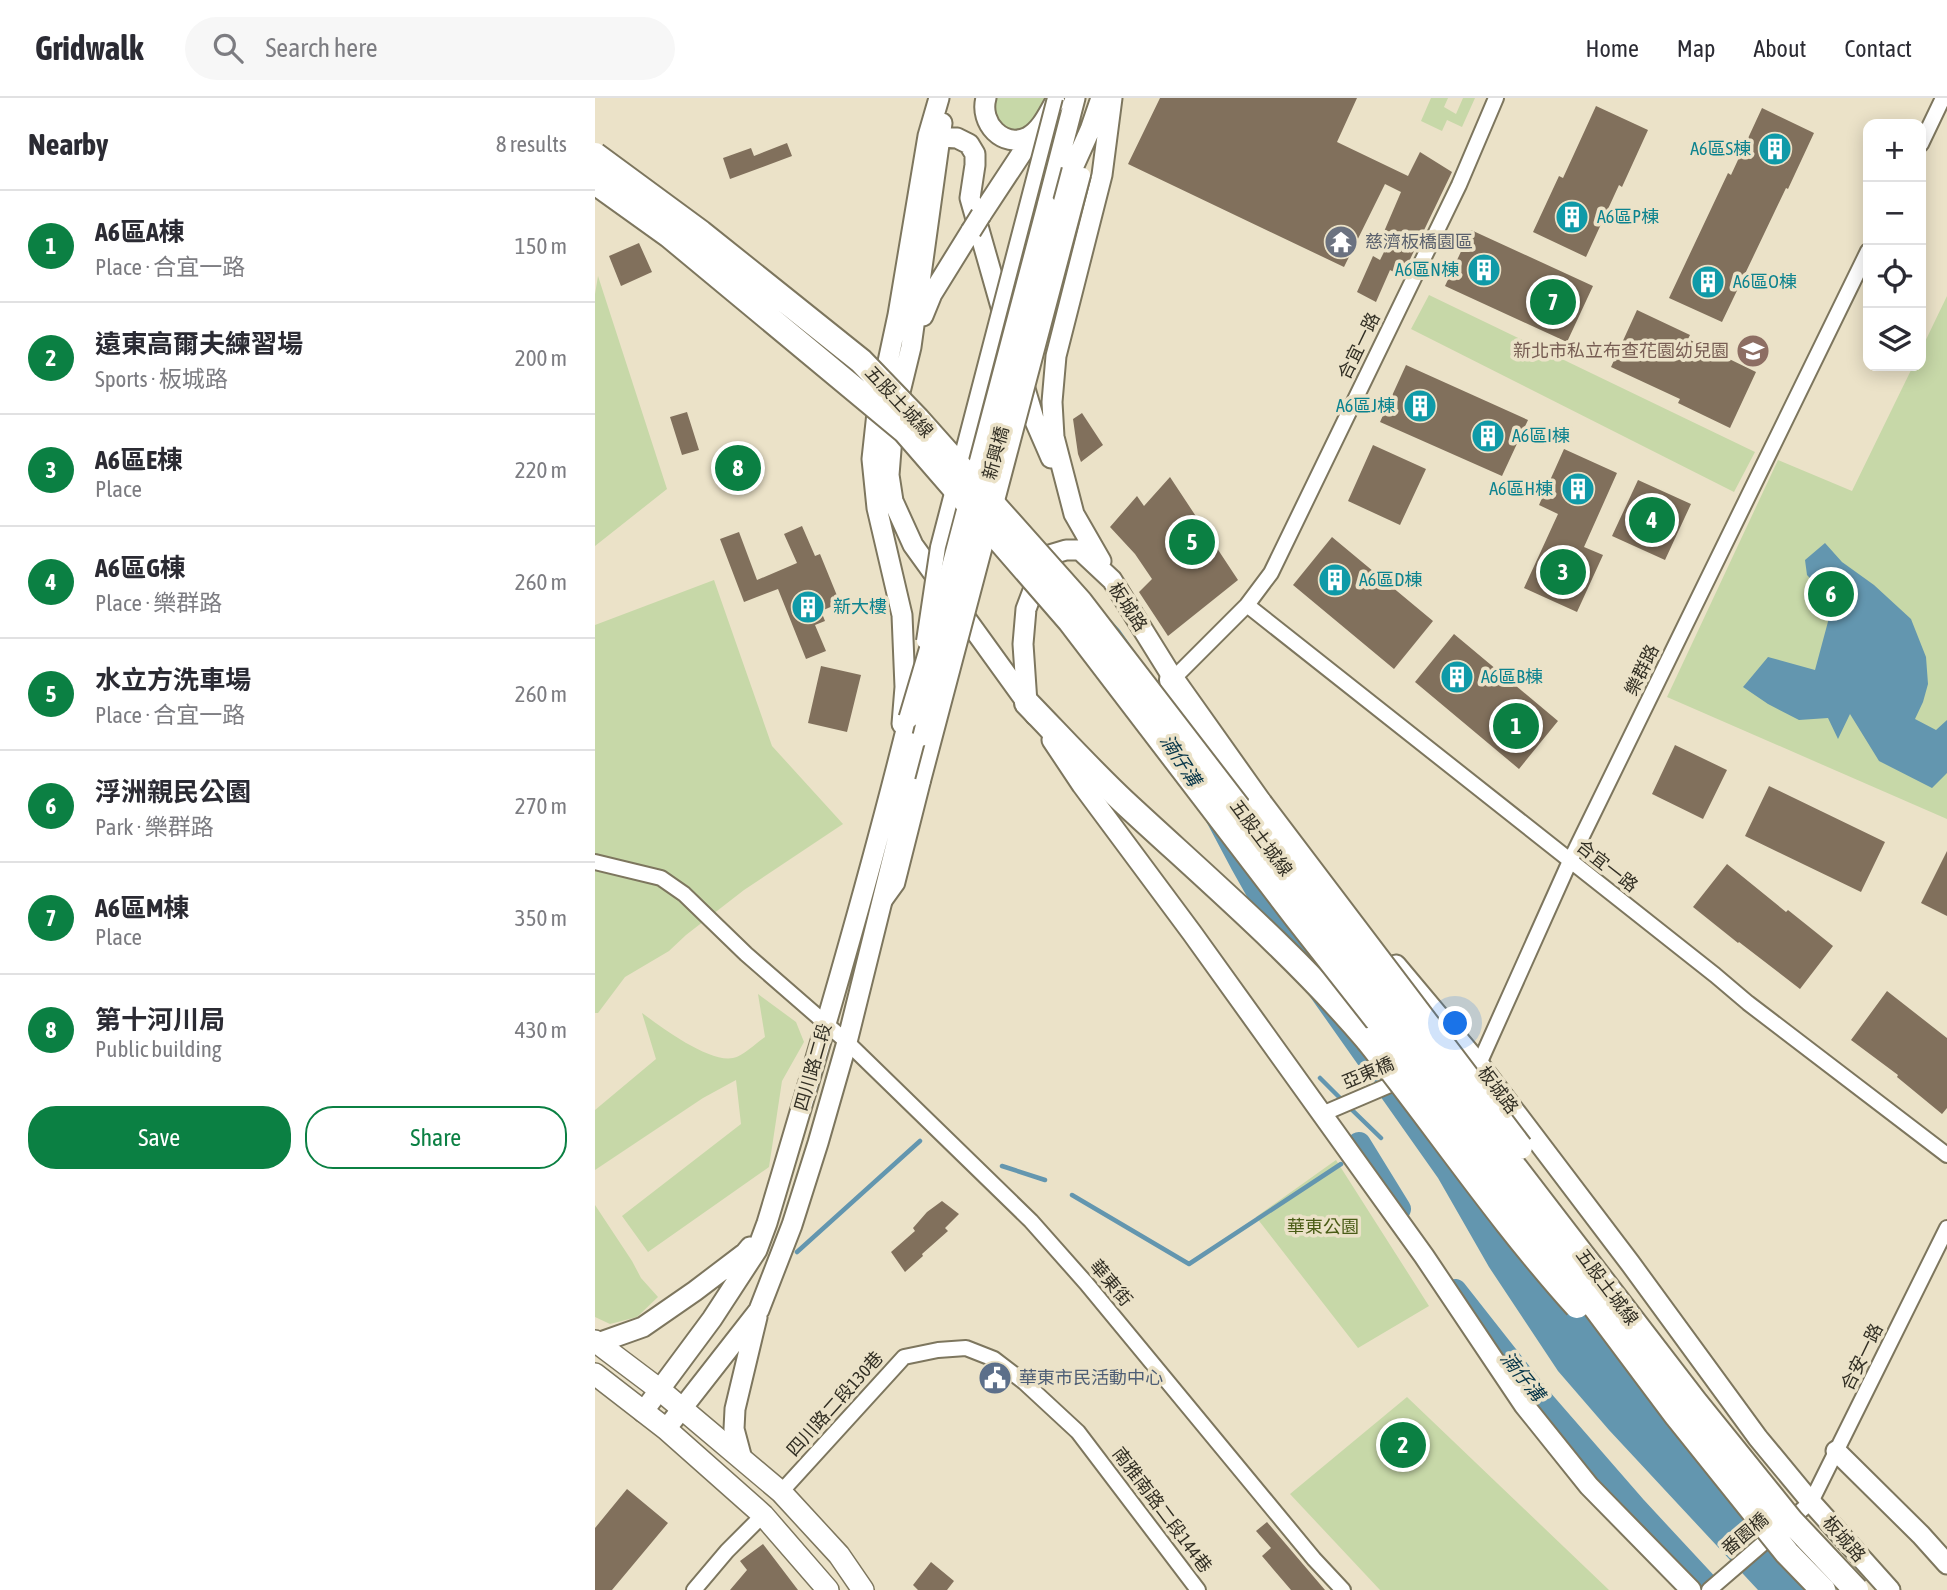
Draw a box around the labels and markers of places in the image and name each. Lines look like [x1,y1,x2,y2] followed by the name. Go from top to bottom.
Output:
[1756,130,1794,168] building icon: A6區S棟
[1690,138,1751,159] place label: A6區S棟
[1553,198,1591,236] building icon: A6區P棟
[1597,206,1659,227] place label: A6區P棟
[1322,223,1360,261] temple icon: 慈濟板橋園區
[1365,231,1473,252] place label: 慈濟板橋園區
[1465,251,1503,289] building icon: A6區N棟
[1395,259,1459,280] place label: A6區N棟
[1689,263,1727,301] building icon: A6區O棟
[1733,271,1797,292] place label: A6區O棟
[1530,276,1576,328] pin: 7
[1734,332,1772,370] school or university icon: 新北市私立布查花園幼兒園
[1513,340,1729,361] place label: 新北市私立布查花園幼兒園
[1401,387,1439,425] building icon: A6區J棟
[1336,395,1395,416] place label: A6區J棟
[1469,417,1507,455] building icon: A6區I棟
[1512,425,1570,446] place label: A6區I棟
[715,442,761,494] pin: 8
[1559,470,1597,508] building icon: A6區H棟
[1489,478,1553,499] place label: A6區H棟
[1629,494,1675,546] pin: 4
[1169,516,1215,568] pin: 5
[1540,546,1586,598] pin: 3
[1316,561,1354,599] building icon: A6區D棟
[1808,568,1854,620] pin: 6
[1359,569,1422,590] place label: A6區D棟
[789,588,827,626] building icon: 新大樓
[833,596,887,617] place label: 新大樓
[1438,658,1476,696] building icon: A6區B棟
[1481,666,1543,687] place label: A6區B棟
[1493,700,1539,752] pin: 1
[976,1359,1014,1397] public building icon: 華東市民活動中心
[1019,1367,1163,1388] place label: 華東市民活動中心
[1380,1419,1426,1471] pin: 2

